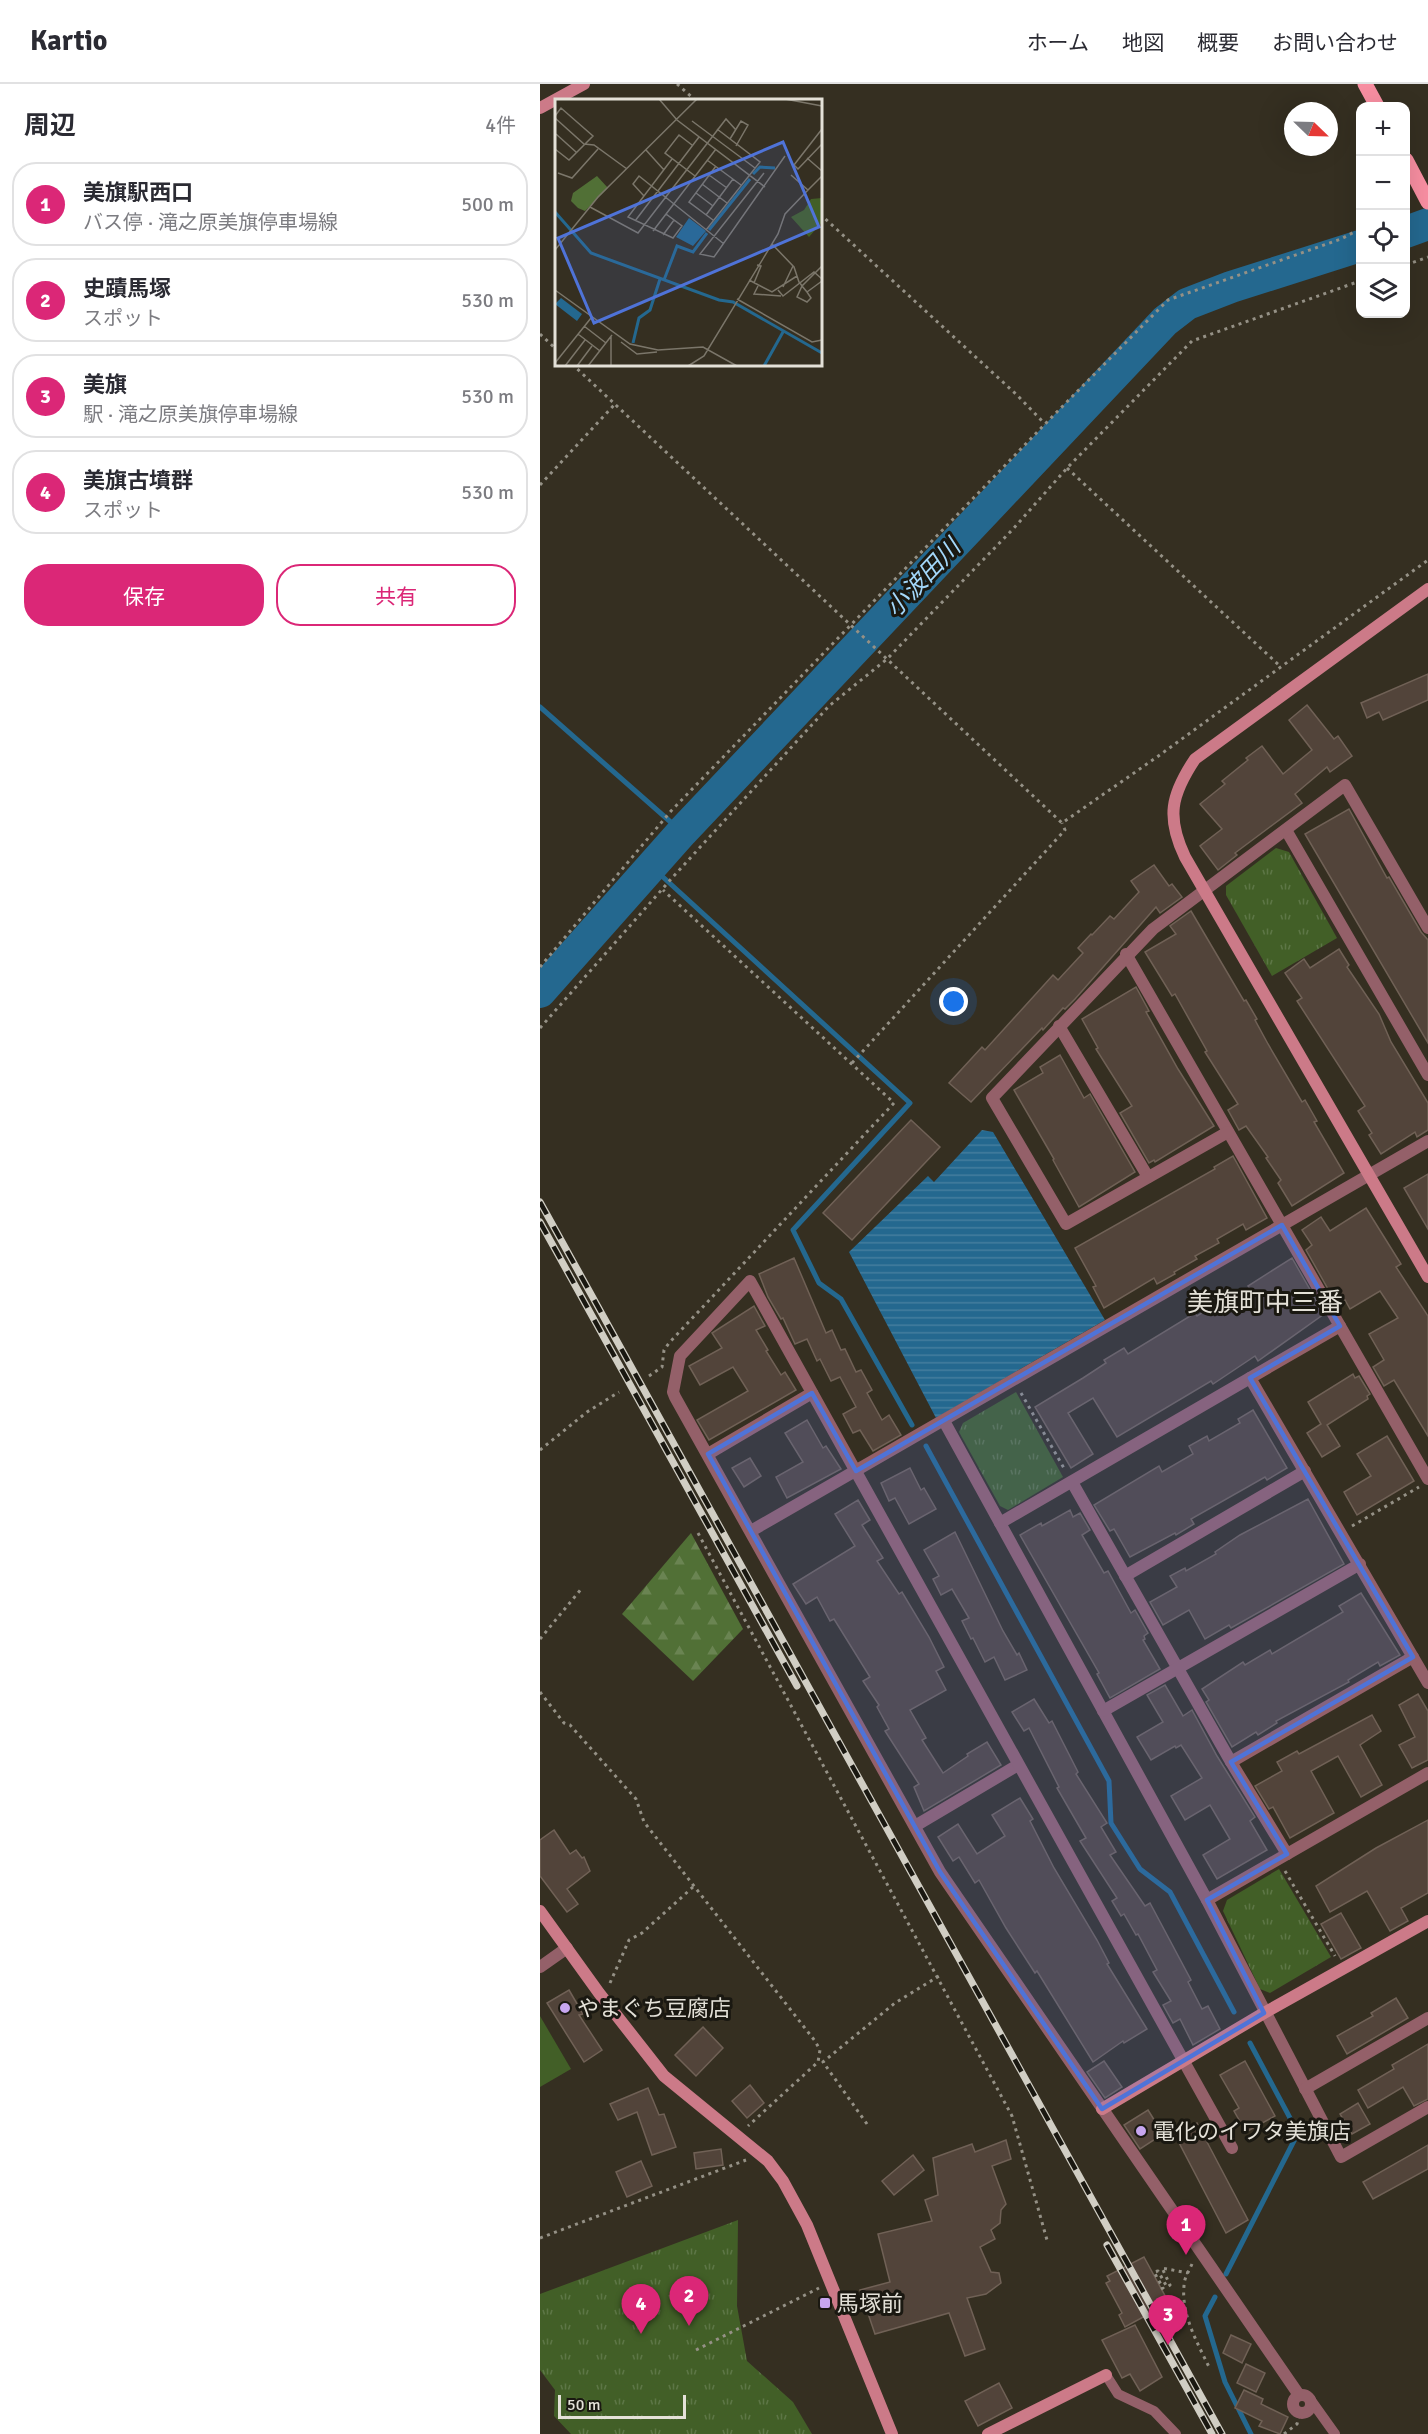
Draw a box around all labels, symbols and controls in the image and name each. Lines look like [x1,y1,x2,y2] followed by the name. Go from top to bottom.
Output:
[30,24,107,58] text: Kartio
[1027,30,1089,56] text: ホーム
[1122,30,1164,56] text: 地図
[1197,30,1239,56] text: 概要
[1272,30,1398,56] text: お問い合わせ
[555,99,822,366] inset map
[1284,102,1338,156] north arrow
[1356,102,1410,318] map controls
[1356,102,1410,156] button: +
[24,110,76,142] text: 周辺
[485,113,516,138] text: 4件
[1356,156,1410,210] button: −
[83,179,193,206] text: 美旗駅西口
[40,192,51,217] text: 1
[461,192,514,217] text: 500 m
[83,210,338,235] text: バス停 · 滝之原美旗停車場線
[1356,210,1410,264] button: locate
[1356,264,1410,318] button: layers
[83,275,171,302] text: 史蹟馬塚
[40,288,51,313] text: 2
[461,288,514,313] text: 530 m
[83,306,163,331] text: スポット
[83,371,127,398] text: 美旗
[40,384,51,409] text: 3
[461,384,514,409] text: 530 m
[83,402,298,427] text: 駅 · 滝之原美旗停車場線
[83,467,193,494] text: 美旗古墳群
[40,480,51,505] text: 4
[461,480,514,505] text: 530 m
[83,498,163,523] text: スポット
[879,530,969,623] water label: 小波田川
[24,564,264,626] button: 保存
[276,564,516,626] button: 共有
[939,987,968,1016] your location
[1187,1287,1343,1319] district label: 美旗町中三番
[577,1995,731,2022] place label: やまぐち豆腐店
[558,2001,572,2015] marker: やまぐち豆腐店
[1153,2118,1351,2145] place label: 電化のイワタ美旗店
[1134,2124,1148,2138] marker: 電化のイワタ美旗店
[1166,2206,1206,2255] pin: 1
[670,2276,708,2326] pin: 2
[622,2284,660,2334] pin: 4
[837,2290,903,2317] place label: 馬塚前
[818,2296,832,2310] marker: 馬塚前
[1148,2296,1188,2345] pin: 3
[558,2392,686,2420] scale bar
[567,2395,601,2415] text: 50 m

